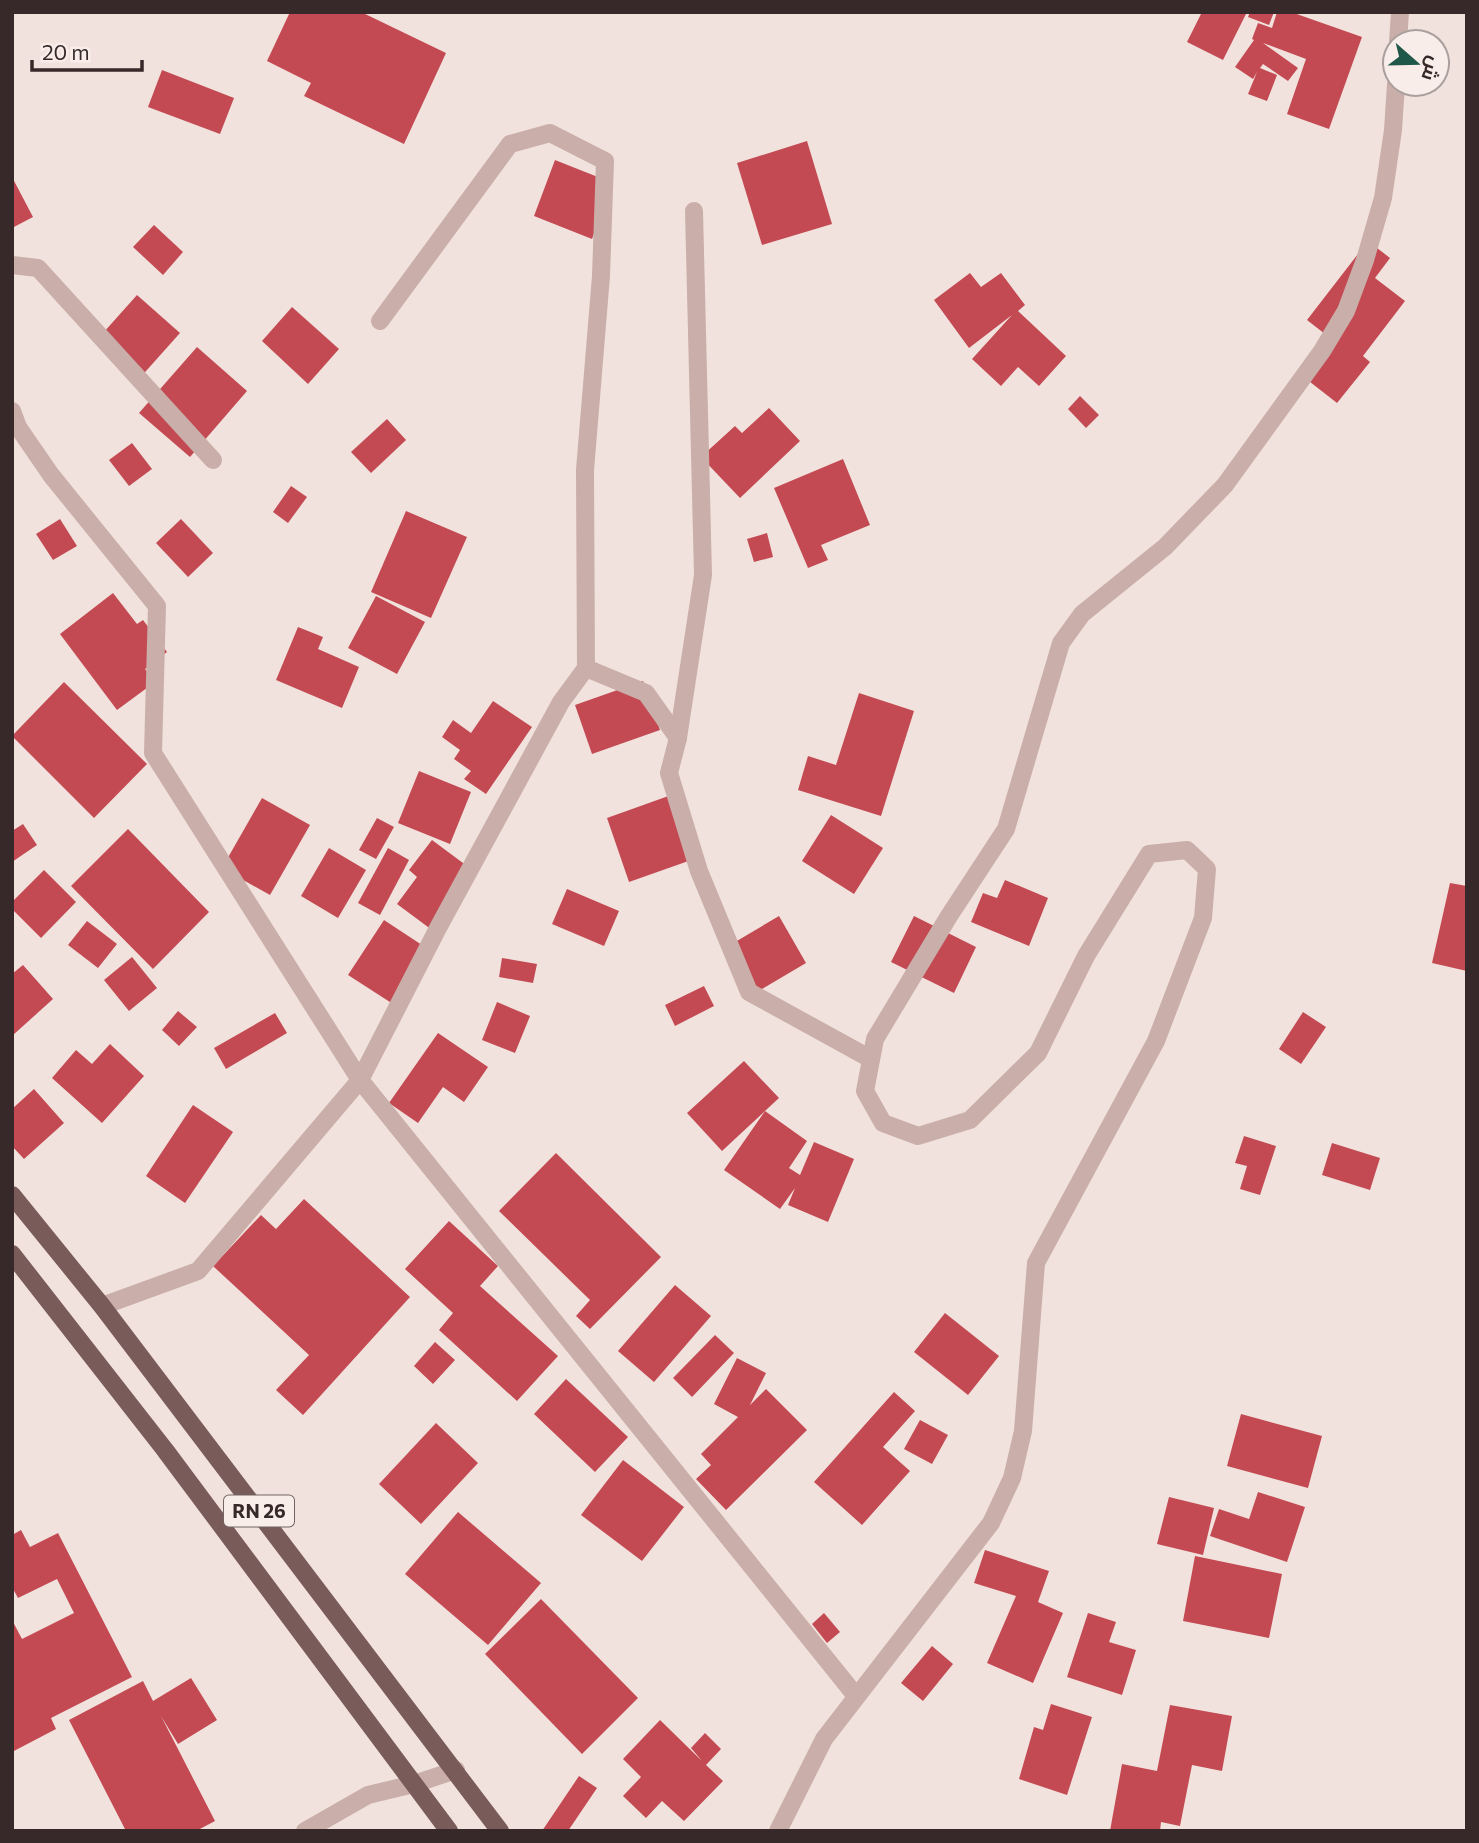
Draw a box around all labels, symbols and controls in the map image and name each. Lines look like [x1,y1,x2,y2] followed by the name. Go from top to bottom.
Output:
[32,28,142,72] scale bar
[1381,28,1451,98] north arrow
[42,39,90,64] text: 20 m
[1417,53,1447,84] text: ش
[224,1496,294,1526] road number: RN 26

